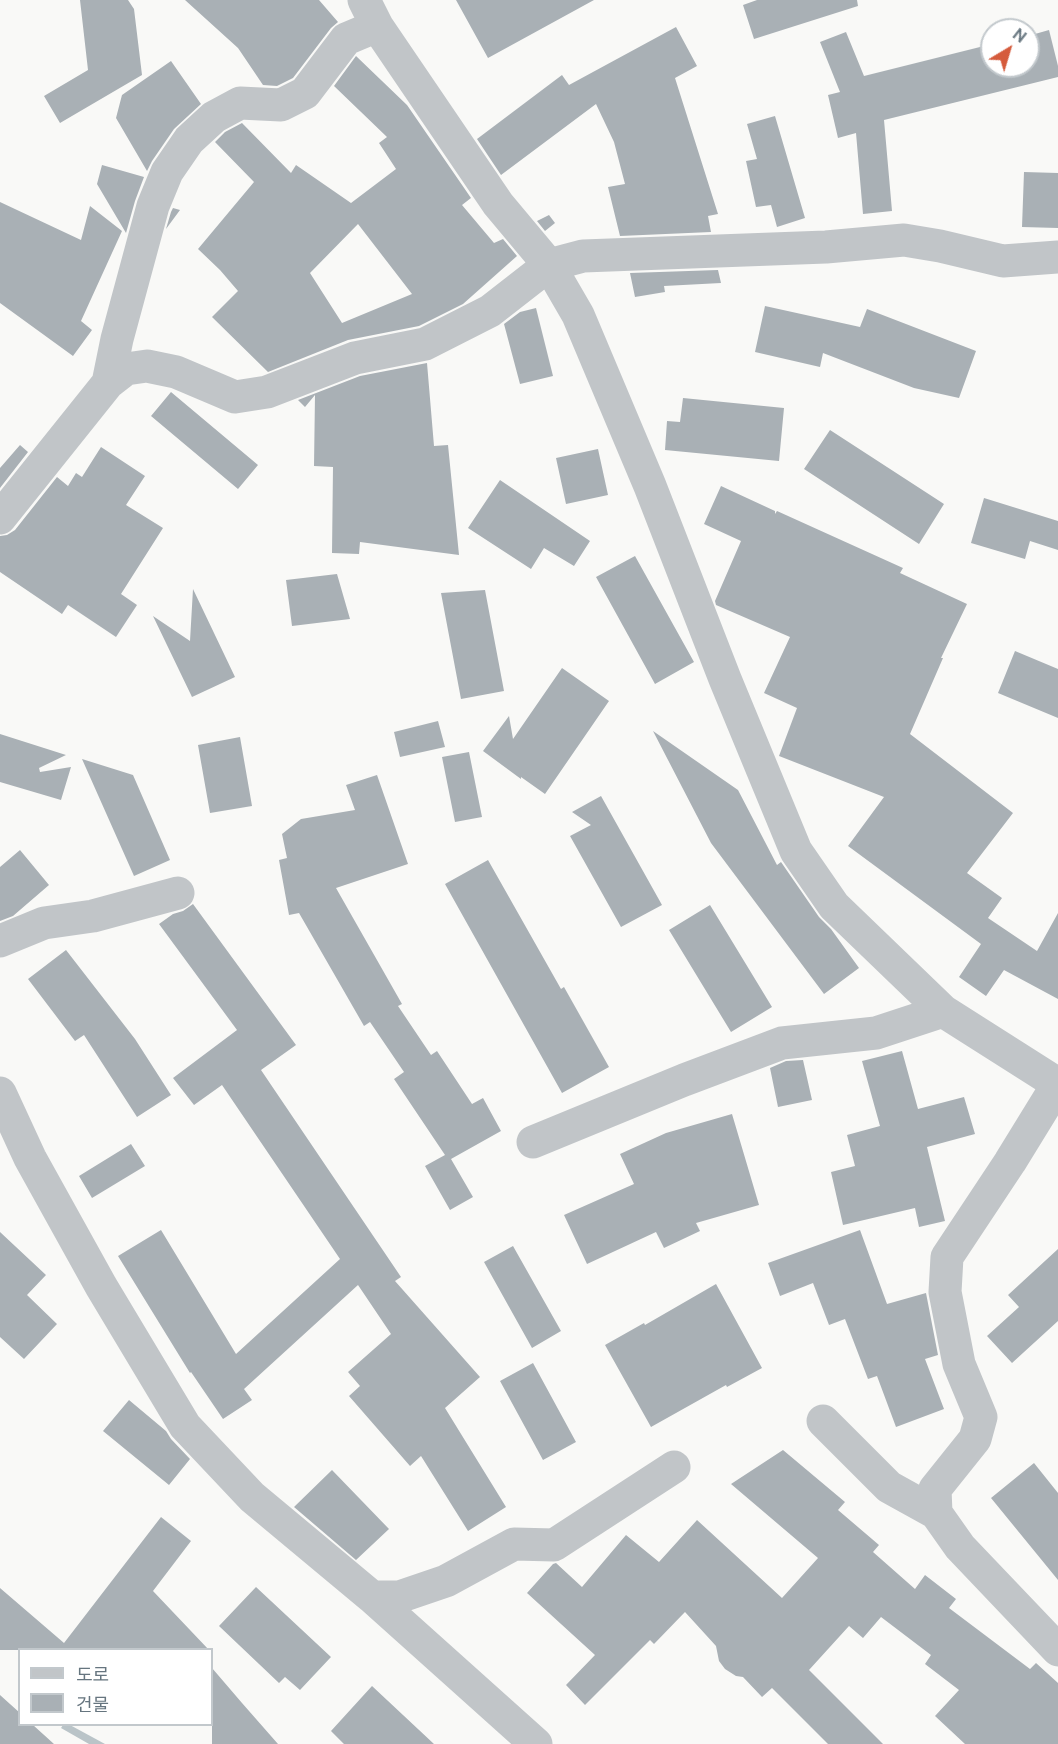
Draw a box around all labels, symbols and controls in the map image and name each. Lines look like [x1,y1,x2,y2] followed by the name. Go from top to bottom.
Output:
[980,18,1040,78] north arrow
[1010,25,1030,46] text: N
[18,1648,213,1726] legend
[76,1664,109,1684] text: 도로
[76,1694,109,1714] text: 건물

